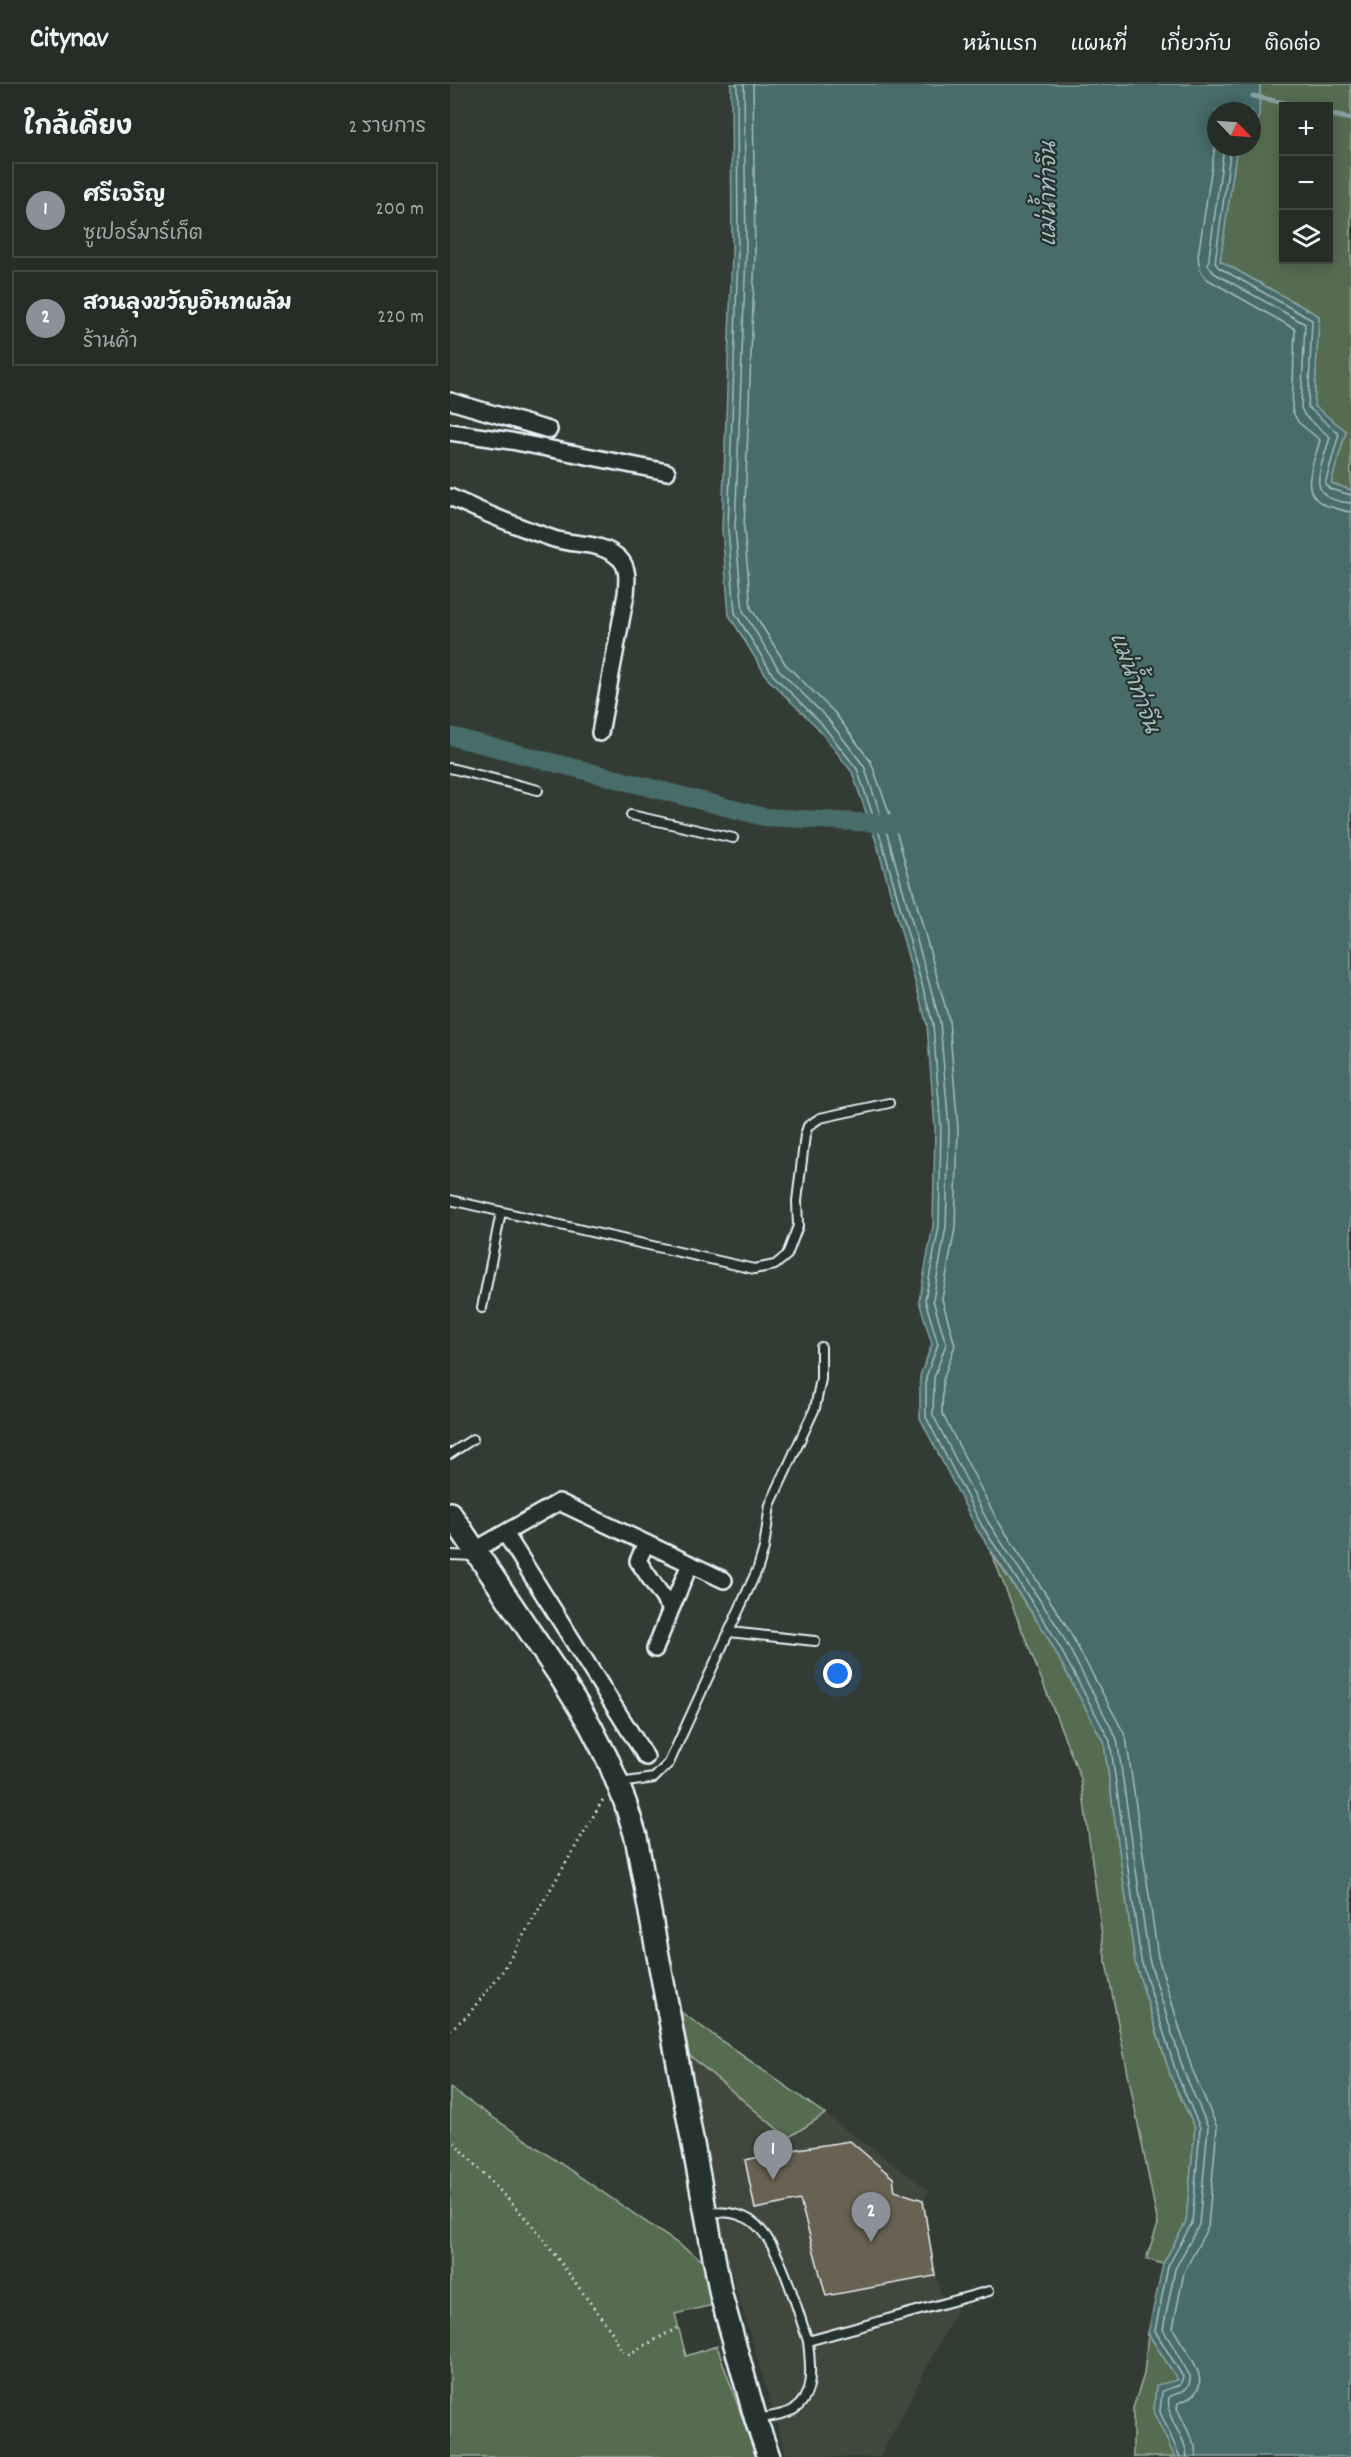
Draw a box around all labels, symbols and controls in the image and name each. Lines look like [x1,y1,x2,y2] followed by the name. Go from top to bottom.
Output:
[30,21,108,61] text: Citynav
[963,31,1038,61] text: หน้าแรก
[1071,31,1127,61] text: แผนที่
[1160,31,1232,61] text: เกี่ยวกับ
[1265,31,1321,61] text: ติดต่อ
[1207,102,1261,156] north arrow
[1279,102,1333,264] map controls
[1279,102,1333,156] button: +
[24,110,132,147] text: ใกล้เคียง
[349,114,426,142] text: 2 รายการ
[1027,140,1066,246] water label: แม่น้ำท่าจีน
[1279,156,1333,210] button: −
[83,181,165,212] text: ศรีเจริญ
[43,196,48,224] text: 1
[375,196,424,224] text: 200 m
[1279,210,1333,264] button: layers
[83,221,203,249] text: ซูเปอร์มาร์เก็ต
[83,289,292,320] text: สวนลุงขวัญอินทผลัม
[41,304,50,332] text: 2
[377,304,424,332] text: 220 m
[83,329,138,357] text: ร้านค้า
[1100,626,1173,739] water label: แม่น้ำท่าจีน
[823,1659,852,1688] your location
[754,2130,792,2180] pin: 1
[852,2192,890,2242] pin: 2

